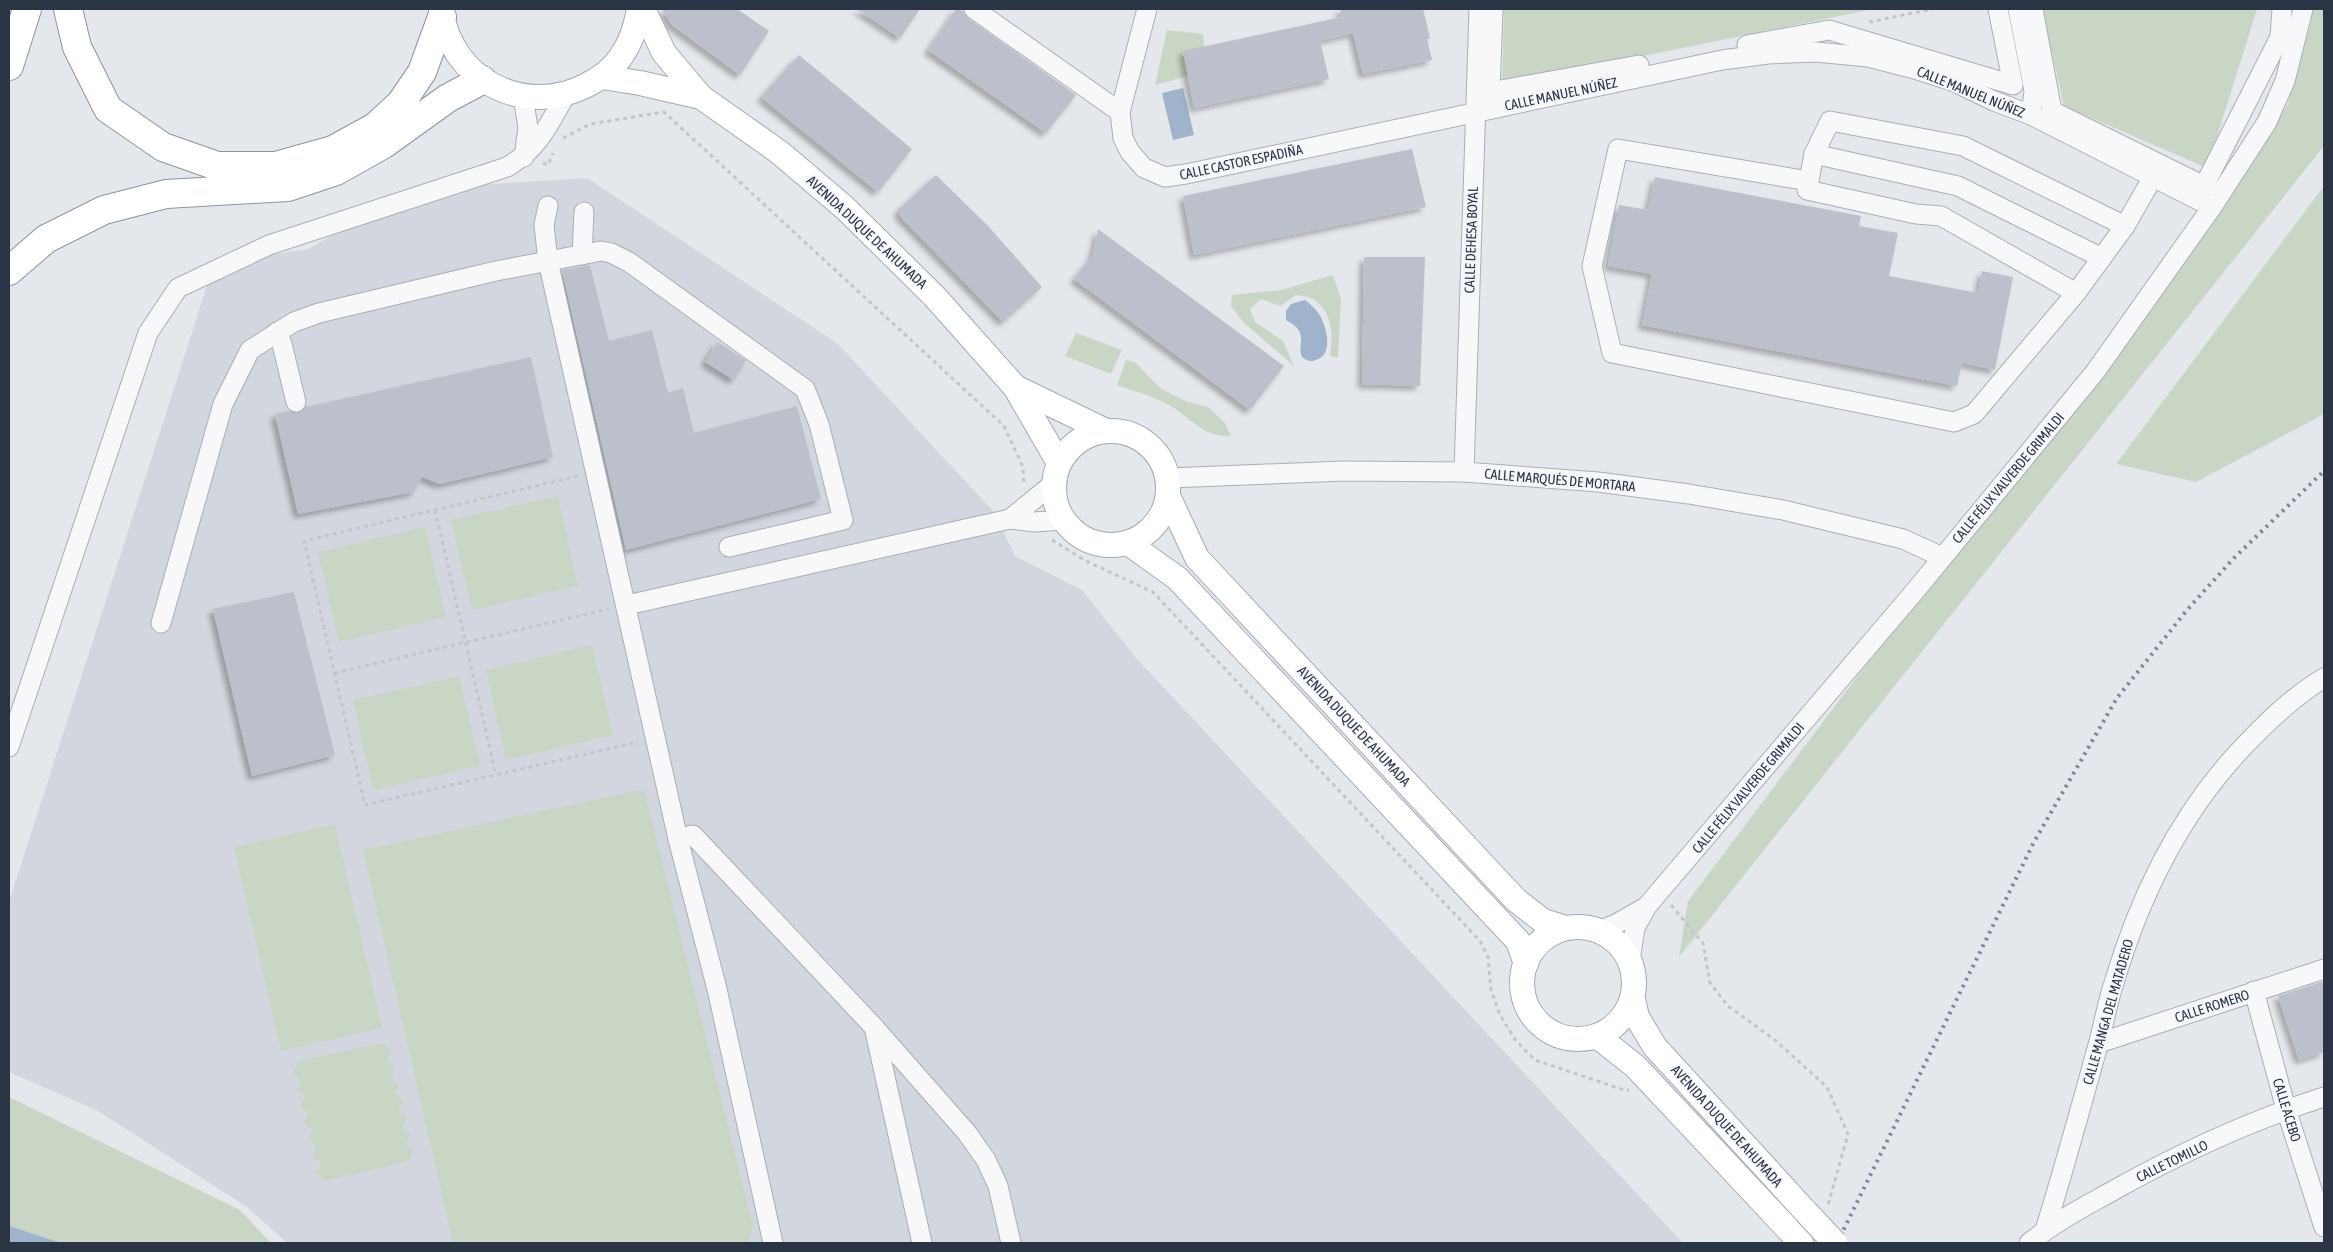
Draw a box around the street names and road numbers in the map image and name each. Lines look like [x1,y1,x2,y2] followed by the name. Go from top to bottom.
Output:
[1915,63,2027,121] street label: CALLE MANUEL NÚÑEZ
[1503,74,1619,114] street label: CALLE MANUEL NÚÑEZ
[1178,141,1304,183] street label: CALLE CASTOR ESPADIÑA
[804,172,930,292] street label: AVENIDA DUQUE DE AHUMADA
[1461,186,1481,294] street label: CALLE DEHESA BOYAL
[1949,410,2067,546] street label: CALLE FÉLIX VALVERDE GRIMALDI
[1484,465,1636,495] street label: CALLE MARQUÉS DE MORTARA
[1294,663,1414,789] street label: AVENIDA DUQUE DE AHUMADA
[1689,720,1807,856] street label: CALLE FÉLIX VALVERDE GRIMALDI
[2080,937,2136,1087] street label: CALLE MANGA DEL MATADERO
[2173,986,2251,1026] street label: CALLE ROMERO
[1668,1062,1786,1190] street label: AVENIDA DUQUE DE AHUMADA
[2270,1076,2304,1144] street label: CALLE ACEBO
[2134,1137,2210,1185] street label: CALLE TOMILLO

